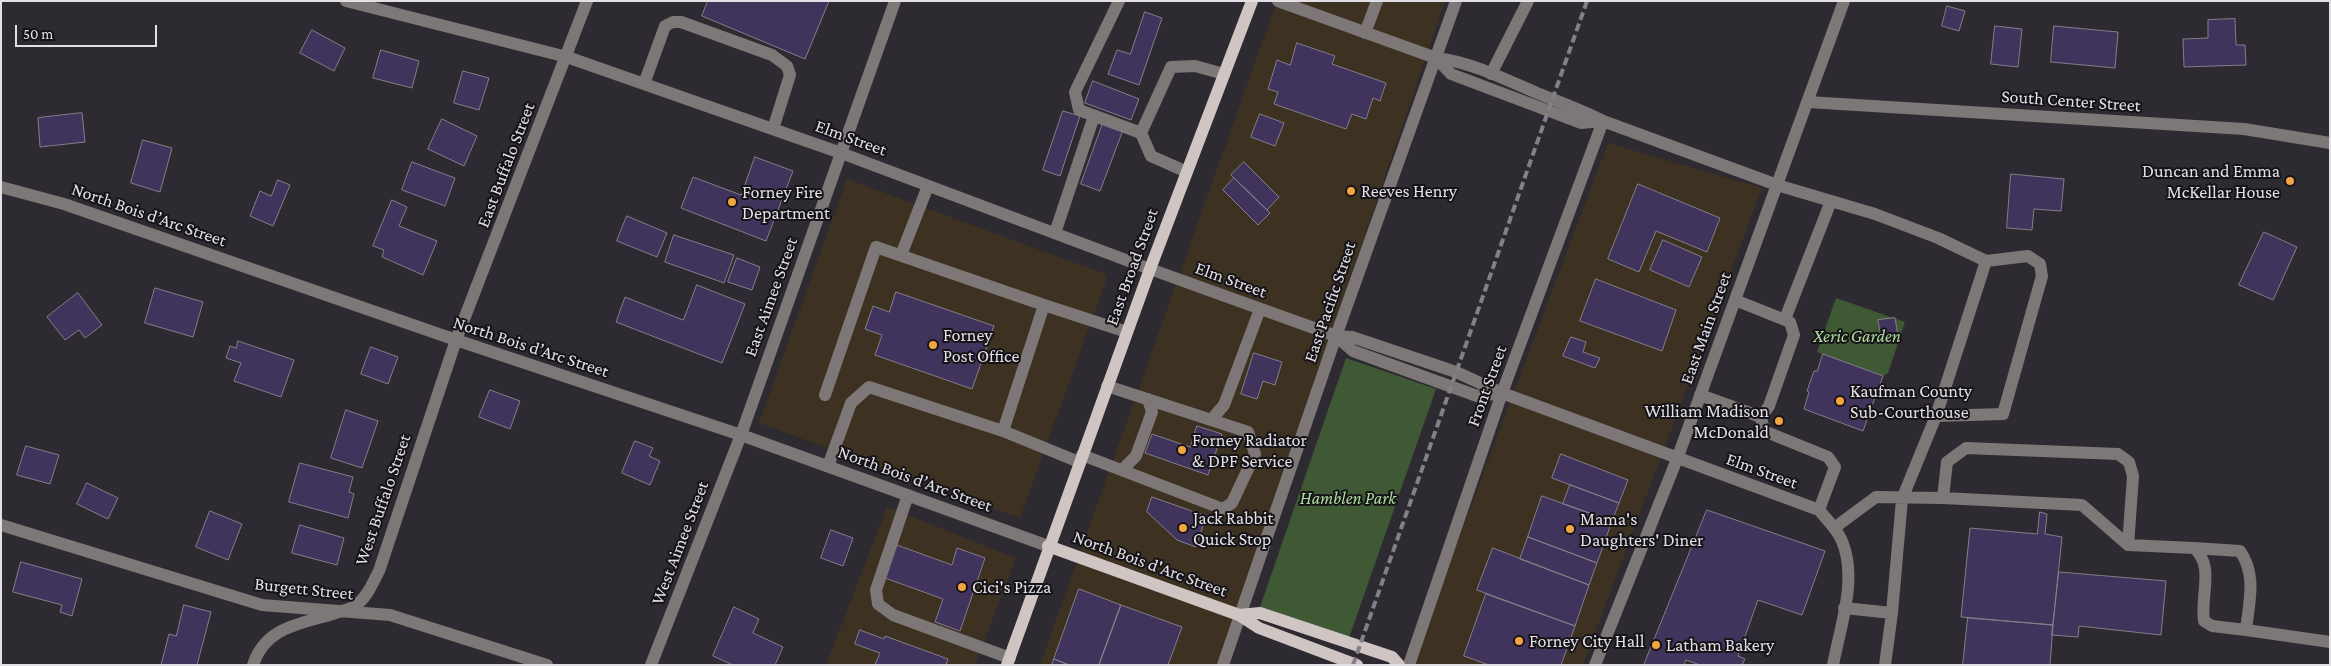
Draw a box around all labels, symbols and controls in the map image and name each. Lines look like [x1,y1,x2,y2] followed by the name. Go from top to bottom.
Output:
[18,15,160,47] scale bar
[23,26,53,42] text: 50 m
[2001,85,2141,117] street label: South Center Street
[472,99,540,231] street label: East Buffalo Street
[812,115,890,161] street label: Elm Street
[2142,160,2280,202] place label: Duncan and Emma McKellar House
[2284,175,2296,187] marker: Duncan and Emma McKellar House
[69,178,229,252] street label: North Bois d’Arc Street
[1361,180,1457,202] place label: Reeves Henry
[742,181,830,223] place label: Forney Fire Department
[1345,185,1357,197] marker: Reeves Henry
[726,196,738,208] marker: Forney Fire Department
[1101,206,1163,328] street label: East Broad Street
[739,234,803,360] street label: East Aimee Street
[1299,239,1361,365] street label: East Pacific Street
[1192,257,1270,303] street label: Elm Street
[1676,269,1736,387] street label: East Main Street
[450,312,612,382] street label: North Bois d’Arc Street
[943,324,1019,366] place label: Forney Post Office
[1813,325,1901,347] park label: Xeric Garden
[927,339,939,351] marker: Forney Post Office
[1462,342,1512,430] street label: Front Street
[1850,380,1972,422] place label: Kaufman County Sub-Courthouse
[1834,395,1846,407] marker: Kaufman County Sub-Courthouse
[1645,400,1769,442] place label: William Madison McDonald
[1773,415,1785,427] marker: William Madison McDonald
[1192,429,1307,472] place label: Forney Radiator & DPF Service
[350,431,416,569] street label: West Buffalo Street
[835,441,995,517] street label: North Bois d’Arc Street
[1176,444,1188,456] marker: Forney Radiator & DPF Service
[1723,448,1801,494] street label: Elm Street
[646,478,714,608] street label: West Aimee Street
[1300,487,1396,509] park label: Hamblen Park
[1193,507,1273,550] place label: Jack Rabbit Quick Stop
[1580,508,1703,550] place label: Mama's Daughters' Diner
[1177,522,1189,534] marker: Jack Rabbit Quick Stop
[1564,523,1576,535] marker: Mama's Daughters' Diner
[1070,526,1230,602] street label: North Bois d'Arc Street
[253,573,355,605] street label: Burgett Street
[972,576,1051,598] place label: Cici's Pizza
[956,581,968,593] marker: Cici's Pizza
[1529,630,1644,652] place label: Forney City Hall
[1666,634,1774,656] place label: Latham Bakery
[1513,635,1525,647] marker: Forney City Hall
[1650,639,1662,651] marker: Latham Bakery

